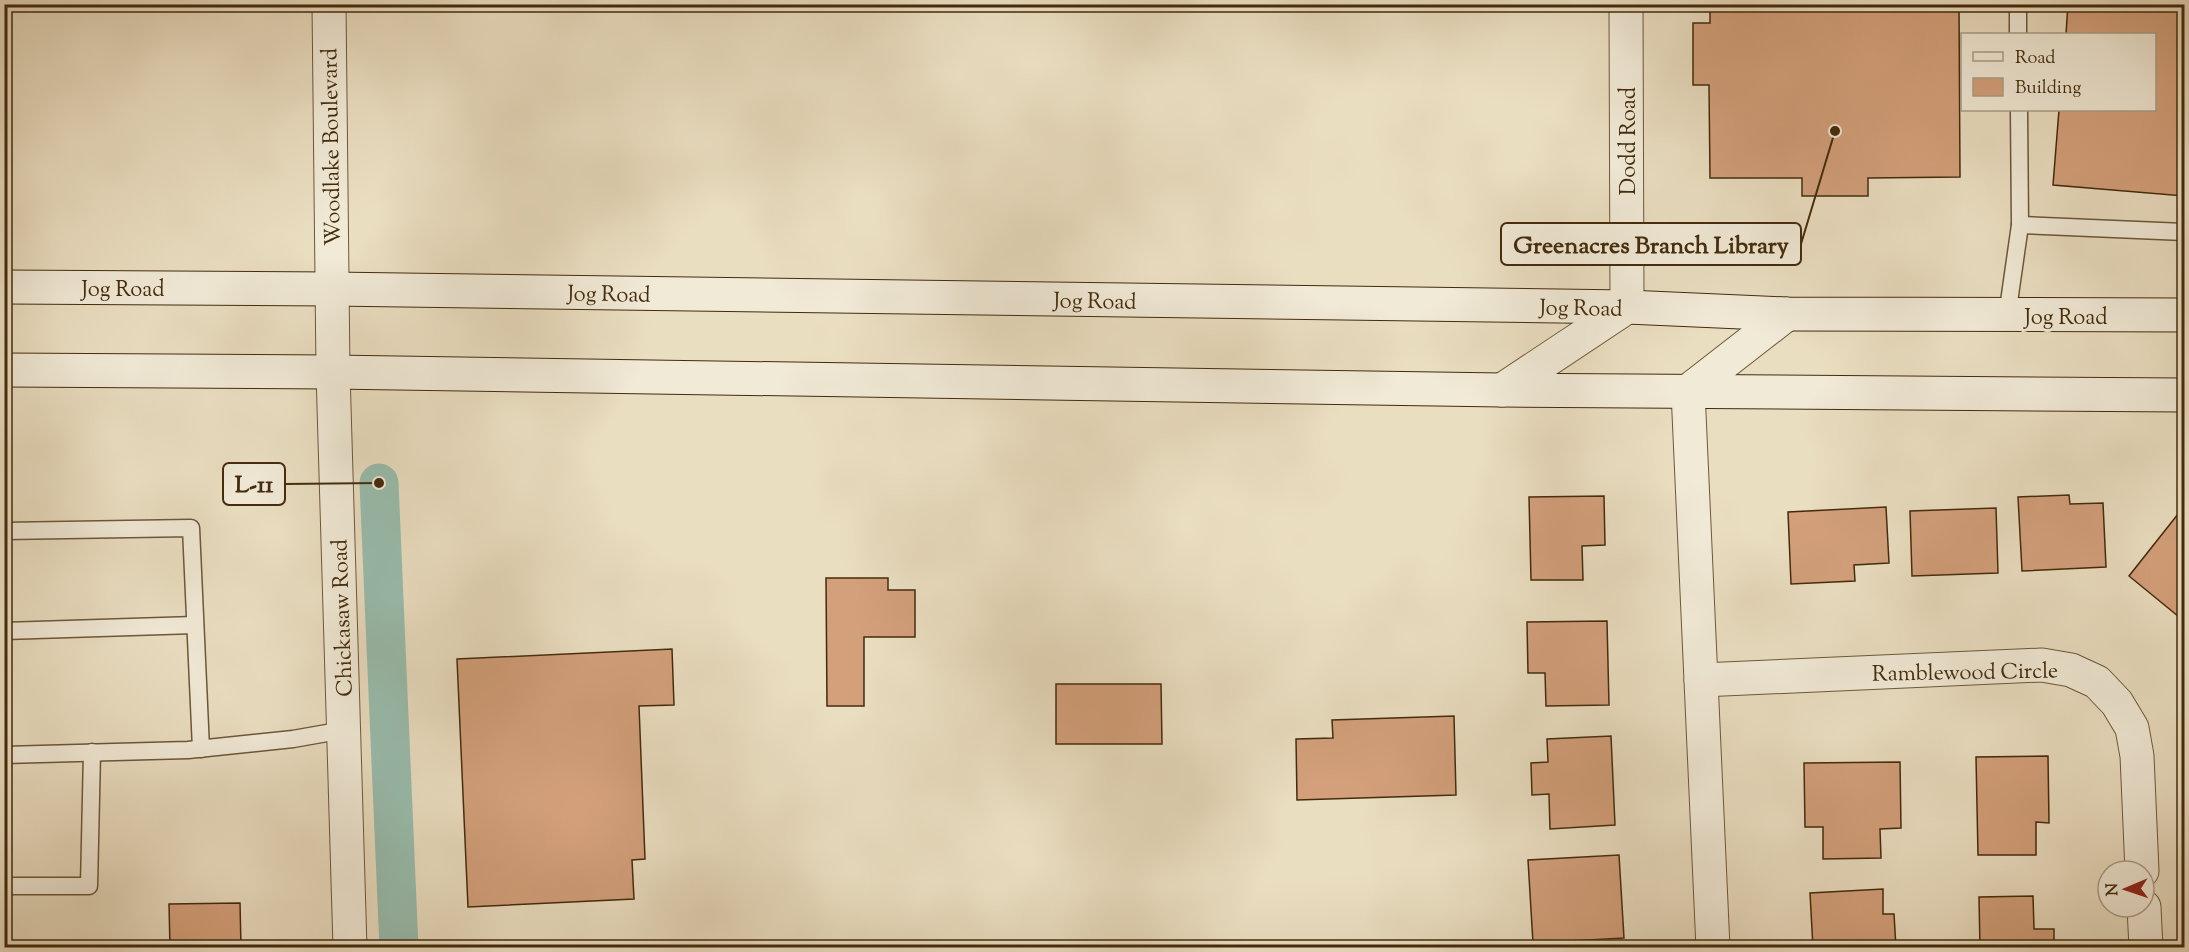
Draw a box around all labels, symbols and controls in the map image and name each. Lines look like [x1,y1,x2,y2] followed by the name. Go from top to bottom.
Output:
[1961,33,2156,111] legend
[2015,46,2055,72] text: Road
[315,48,351,246] street label: Woodlake Boulevard
[2015,76,2081,102] text: Building
[1614,87,1646,195] street label: Dodd Road
[1501,223,1801,265] callout: Greenacres Branch Library
[1513,230,1789,264] text: Greenacres Branch Library
[80,275,165,307] street label: Jog Road
[566,279,651,313] street label: Jog Road
[1052,286,1137,320] street label: Jog Road
[1538,293,1623,327] street label: Jog Road
[2023,303,2108,335] street label: Jog Road
[223,463,285,505] callout: L-11
[235,469,274,503] text: L-11
[325,538,363,697] street label: Chickasaw Road
[1872,656,2059,692] street label: Ramblewood Circle
[2096,859,2156,919] north arrow
[2102,882,2125,896] text: N

